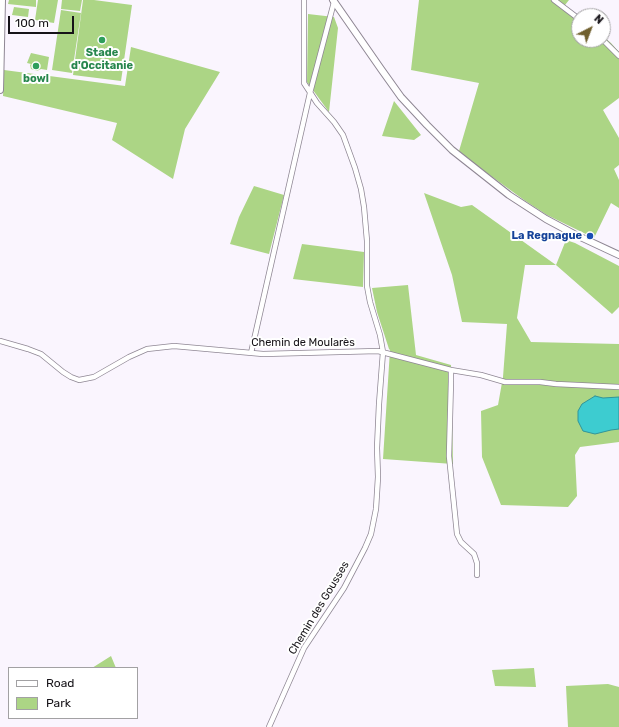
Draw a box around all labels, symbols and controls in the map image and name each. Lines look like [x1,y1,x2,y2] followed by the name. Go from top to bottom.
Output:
[10,8,76,34] scale bar
[571,8,611,48] north arrow
[591,12,606,27] text: N
[15,16,49,30] text: 100 m
[97,35,107,45] marker: Stade d'Occitanie
[71,46,133,72] place label: Stade d'Occitanie
[31,61,41,71] marker: bowl
[23,72,49,86] place label: bowl
[511,229,582,243] place label: La Regnague
[585,231,595,241] marker: La Regnague
[251,336,355,350] street label: Chemin de Moularès
[286,559,352,657] street label: Chemin des Gousses
[8,667,138,719] legend
[46,676,74,690] text: Road
[46,696,71,710] text: Park

